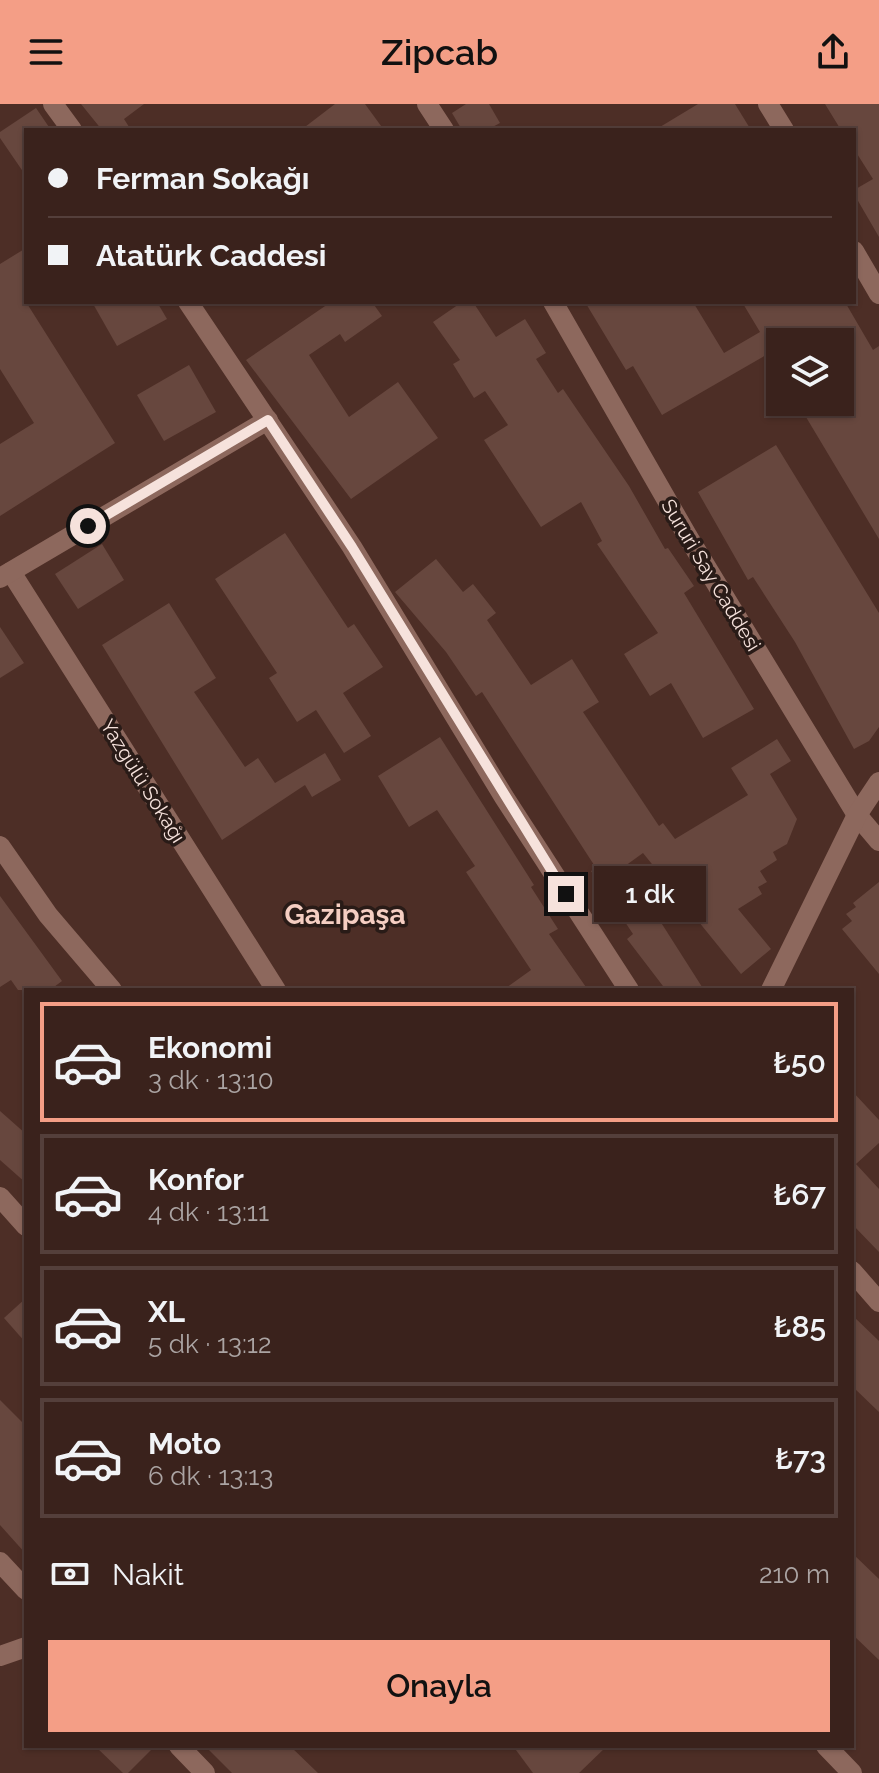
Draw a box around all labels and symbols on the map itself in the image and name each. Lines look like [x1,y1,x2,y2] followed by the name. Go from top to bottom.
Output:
[656,495,766,655] street label: Sururi Say Caddesi
[70,508,106,544] route start
[96,715,190,847] street label: Yazgülü Sokağı
[594,866,706,922] callout: 1 dk
[548,876,584,912] route end
[284,898,406,931] district label: Gazipaşa

